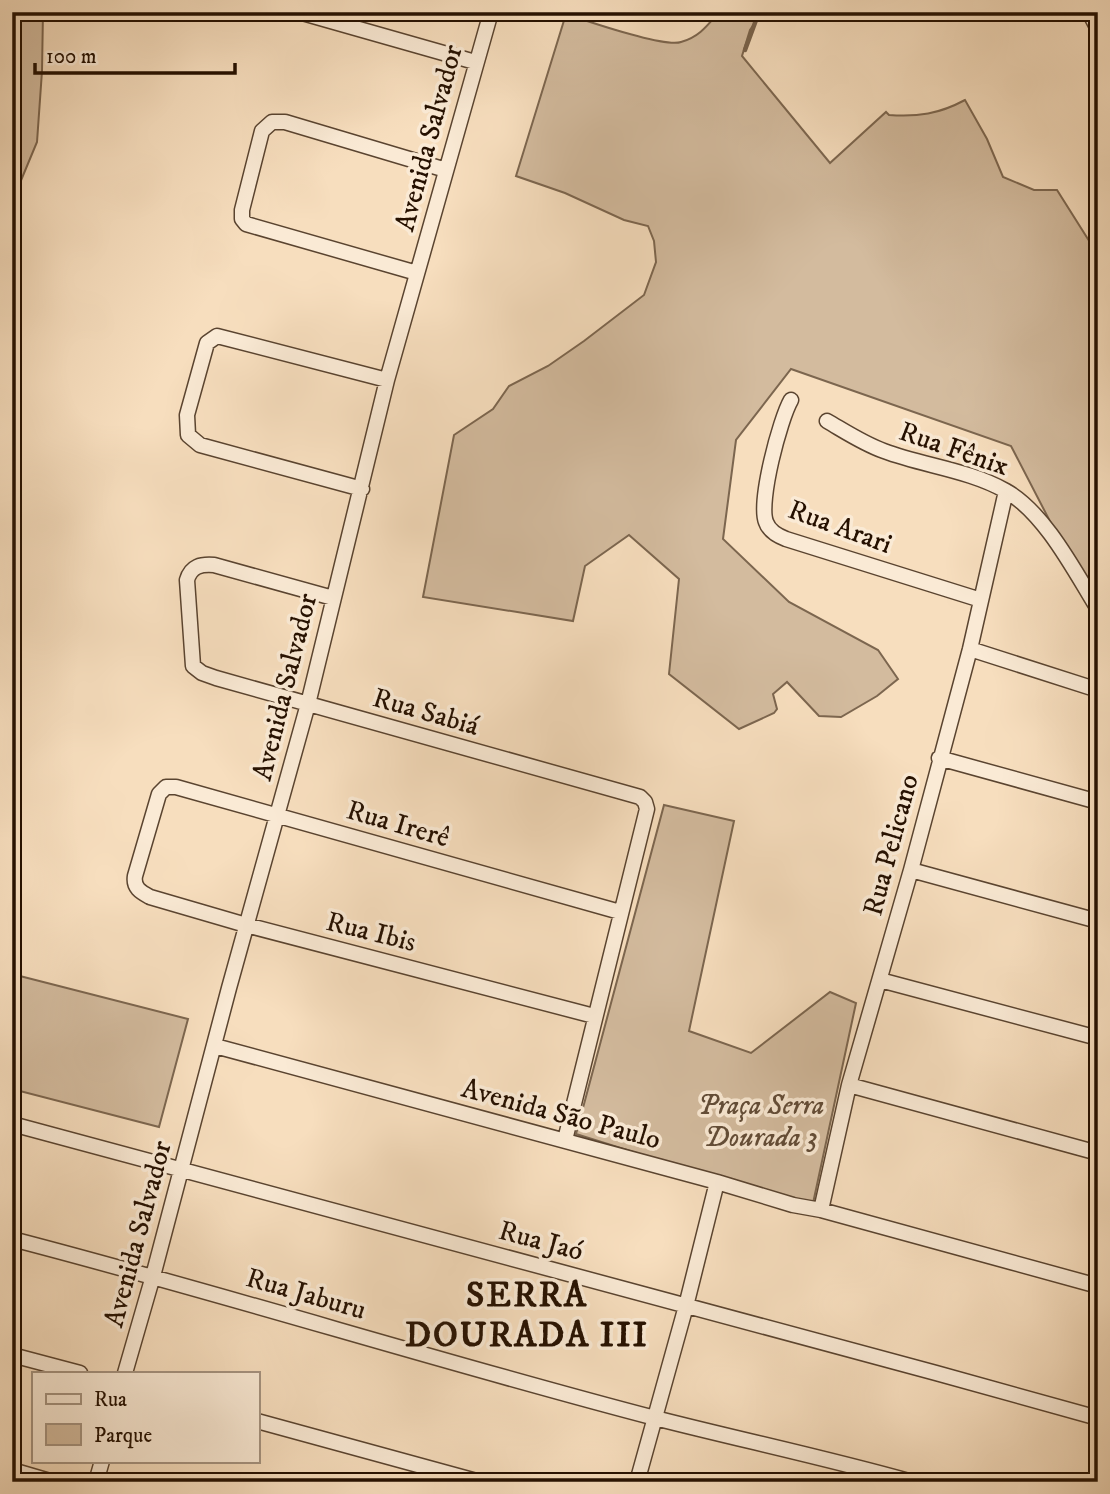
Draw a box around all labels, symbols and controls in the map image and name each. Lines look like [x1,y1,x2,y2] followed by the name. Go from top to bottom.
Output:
[35,32,234,76] scale bar
[387,40,471,235] street label: Avenida Salvador
[46,44,97,70] text: 100 m
[895,414,1014,484] street label: Rua Fênix
[783,492,897,562] street label: Rua Arari
[245,589,325,784] street label: Avenida Salvador
[369,680,483,744] street label: Rua Sabiá
[855,770,927,920] street label: Rua Pelicano
[342,793,454,855] street label: Rua Irerê
[322,904,420,960] street label: Rua Ibis
[458,1071,664,1157] street label: Avenida São Paulo
[698,1088,824,1155] park label: Praça Serra Dourada 3
[96,1136,180,1331] street label: Avenida Salvador
[495,1213,587,1269] street label: Rua Jaó
[242,1260,370,1328] street label: Rua Jaburu
[405,1274,649,1358] district label: SERRA DOURADA III
[32,1372,259,1462] legend
[94,1387,127,1413] text: Rua
[94,1423,152,1449] text: Parque

